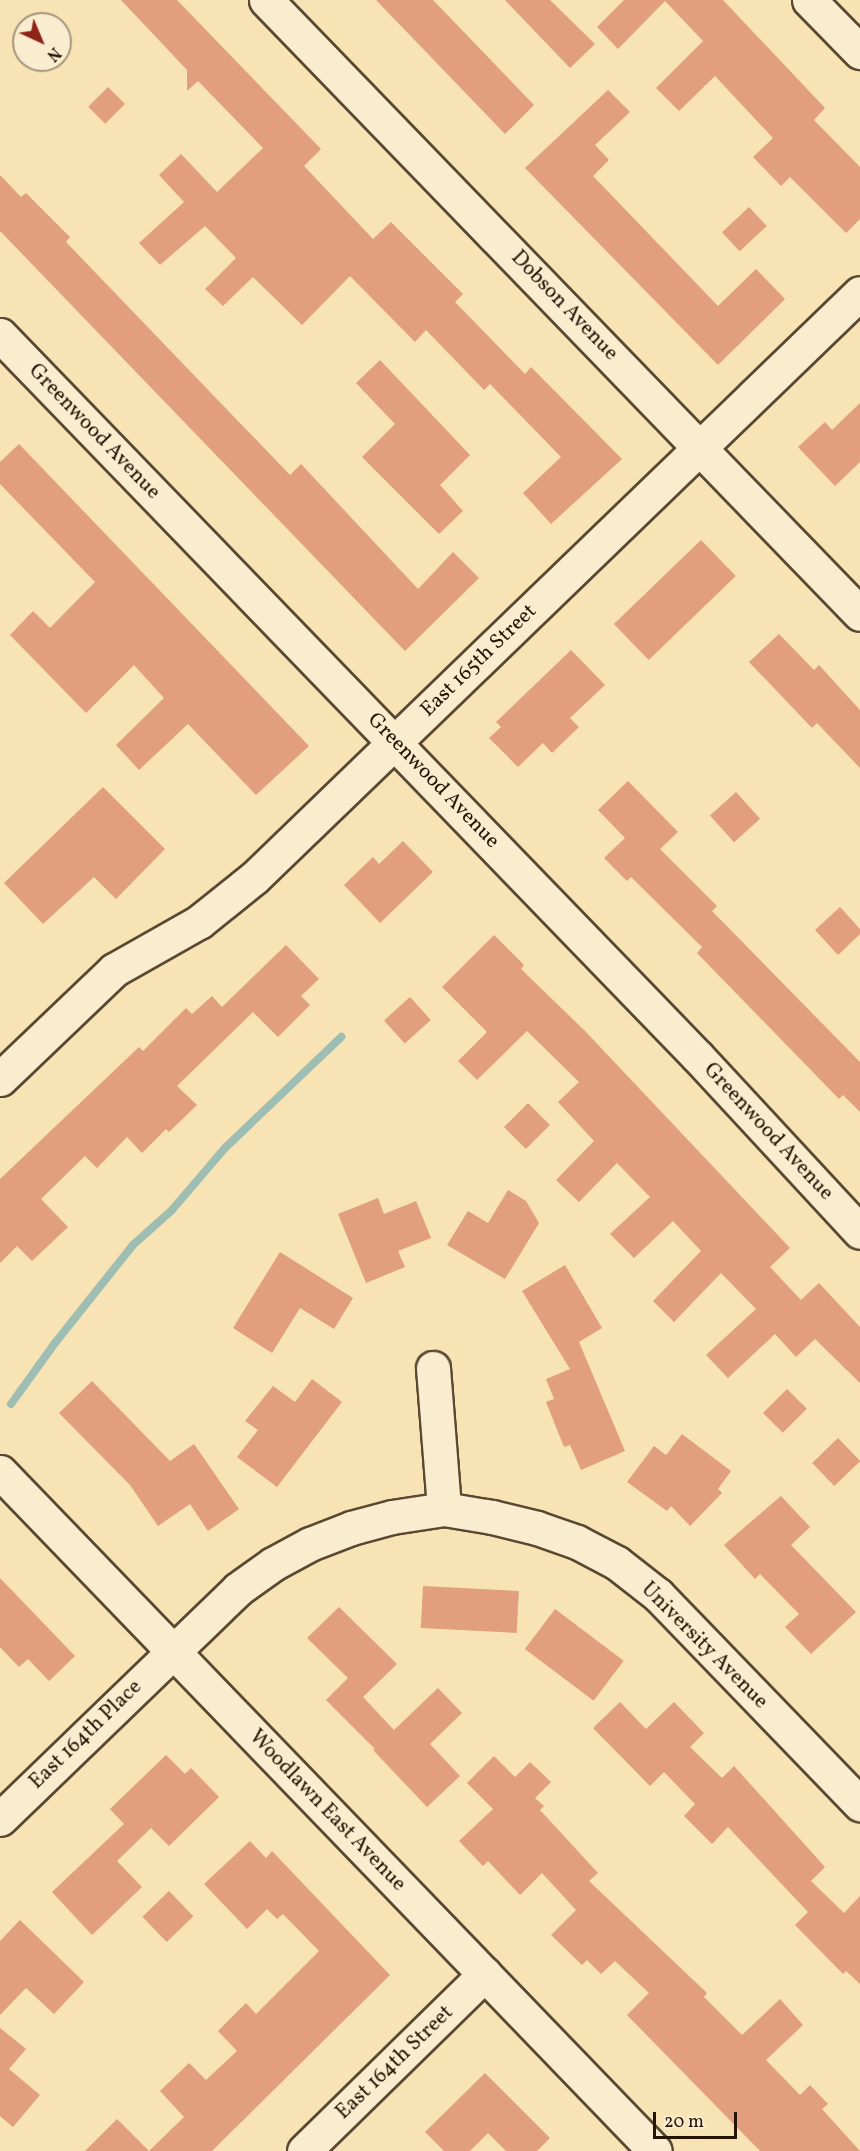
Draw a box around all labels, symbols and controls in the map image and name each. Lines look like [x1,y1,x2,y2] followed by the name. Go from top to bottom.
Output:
[12,12,72,72] north arrow
[41,42,65,65] text: N
[505,246,623,366] street label: Dobson Avenue
[23,359,165,505] street label: Greenwood Avenue
[416,599,542,723] street label: East 165th Street
[362,708,504,854] street label: Greenwood Avenue
[698,1058,838,1206] street label: Greenwood Avenue
[635,1577,773,1715] street label: University Avenue
[24,1675,148,1795] street label: East 164th Place
[243,1725,411,1897] street label: Woodlawn East Avenue
[331,2001,459,2125] street label: East 164th Street
[656,2100,740,2138] scale bar
[664,2110,704,2135] text: 20 m

